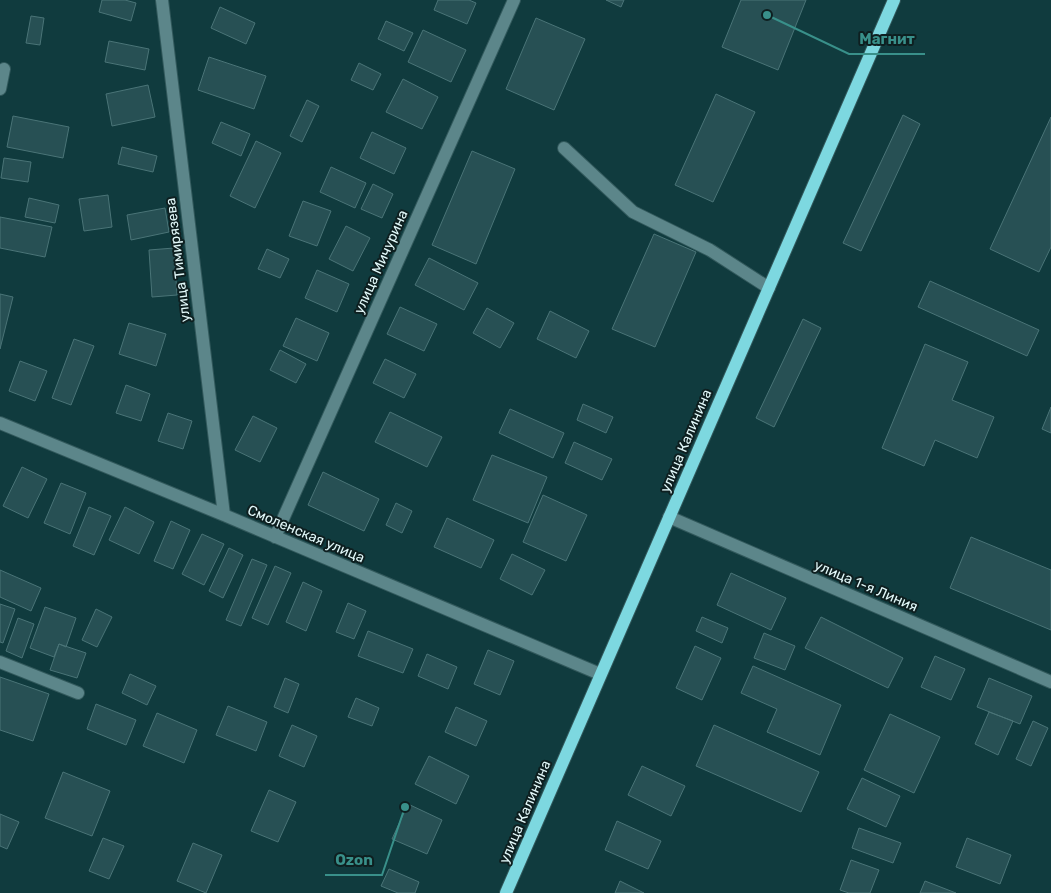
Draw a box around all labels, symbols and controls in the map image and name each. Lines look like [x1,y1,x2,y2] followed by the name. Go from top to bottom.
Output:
[849,24,925,54] callout: Магнит
[859,30,916,48] text: Магнит
[162,197,194,323] street label: улица Тимирязева
[350,207,412,317] street label: улица Мичурина
[657,387,715,495] street label: улица Калинина
[245,502,367,566] street label: Смоленская улица
[812,557,920,615] street label: улица 1-я Линия
[496,758,554,866] street label: улица Калинина
[325,845,382,875] callout: Ozon
[335,851,373,869] text: Ozon

